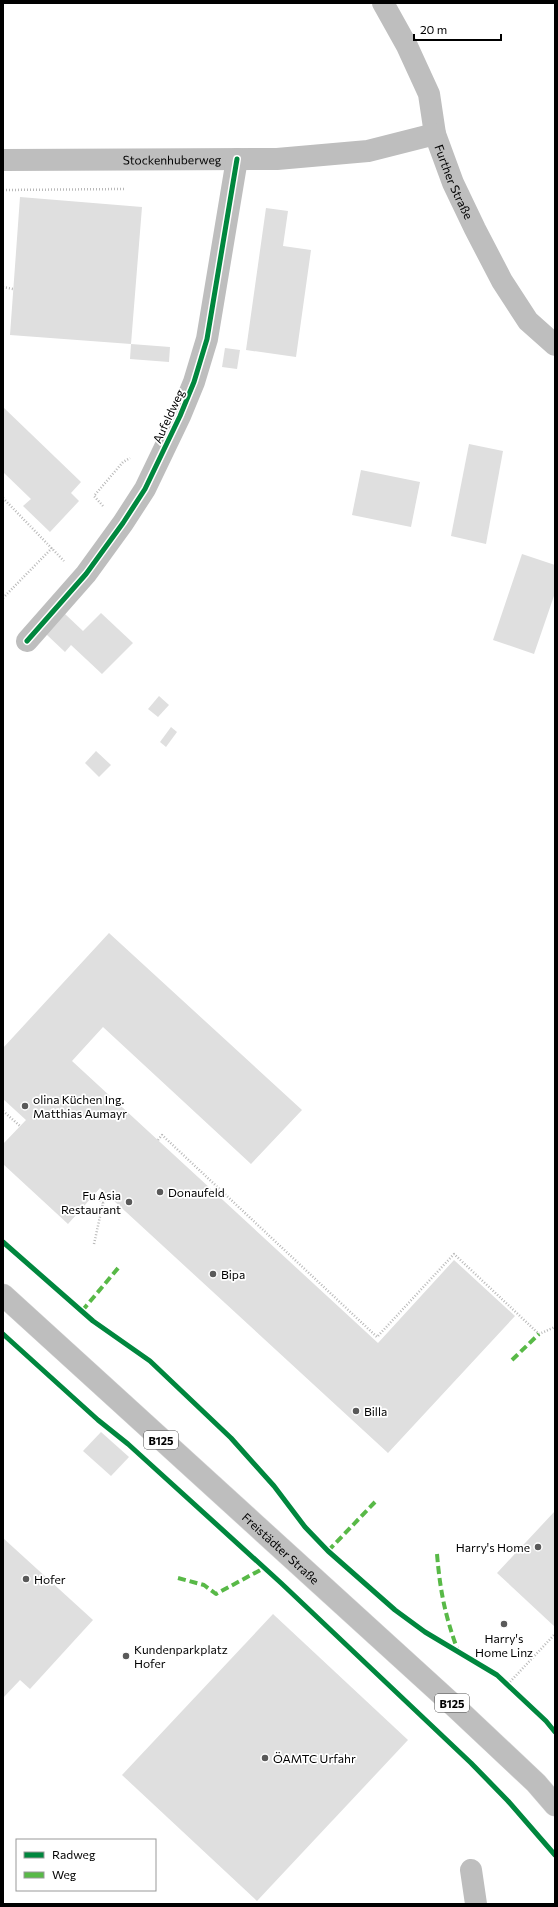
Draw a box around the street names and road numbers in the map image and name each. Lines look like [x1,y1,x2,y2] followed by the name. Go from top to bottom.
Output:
[432,142,476,221] street label: Further Straße
[123,152,222,167] street label: Stockenhuberweg
[149,386,187,445] street label: Aufeldweg
[144,1431,178,1449] road number: B125
[240,1510,322,1587] street label: Freistädter Straße
[435,1694,469,1712] road number: B125

